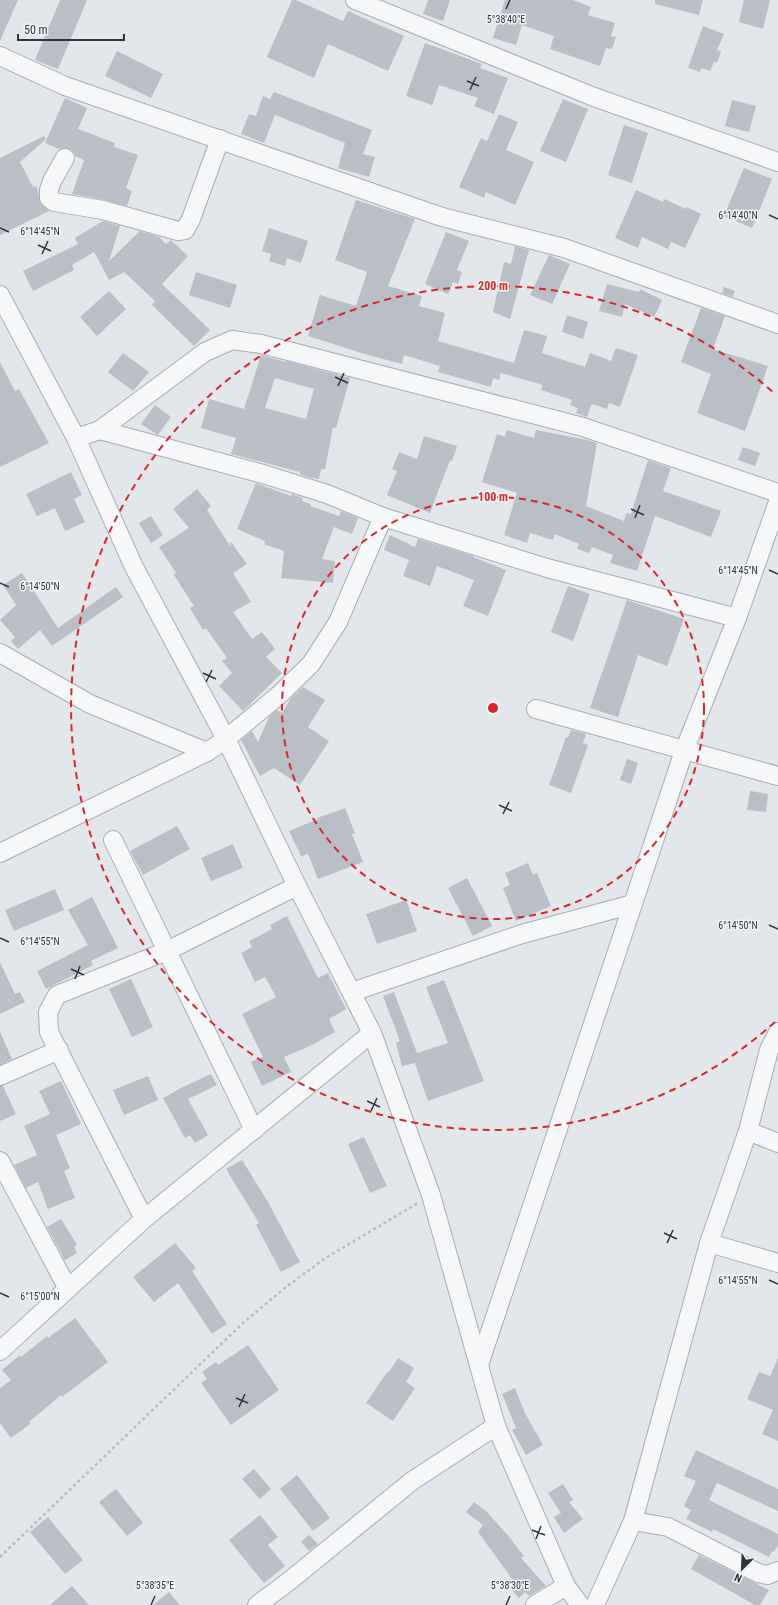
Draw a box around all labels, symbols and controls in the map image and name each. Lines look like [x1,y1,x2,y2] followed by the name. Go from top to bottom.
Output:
[487,14,525,25] text: 5°38'40"E
[18,16,124,42] scale bar
[24,23,48,37] text: 50 m
[718,210,758,221] text: 6°14'40"N
[20,226,60,237] text: 6°14'45"N
[478,279,508,293] text: 200 m
[478,490,508,504] text: 100 m
[718,565,758,576] text: 6°14'45"N
[20,581,60,592] text: 6°14'50"N
[486,701,500,715] centre of rings
[718,920,758,931] text: 6°14'50"N
[20,936,60,947] text: 6°14'55"N
[718,1275,758,1286] text: 6°14'55"N
[20,1291,60,1302] text: 6°15'00"N
[722,1549,762,1589] north arrow
[732,1570,744,1585] text: N
[136,1580,174,1591] text: 5°38'35"E
[491,1580,529,1591] text: 5°38'30"E

